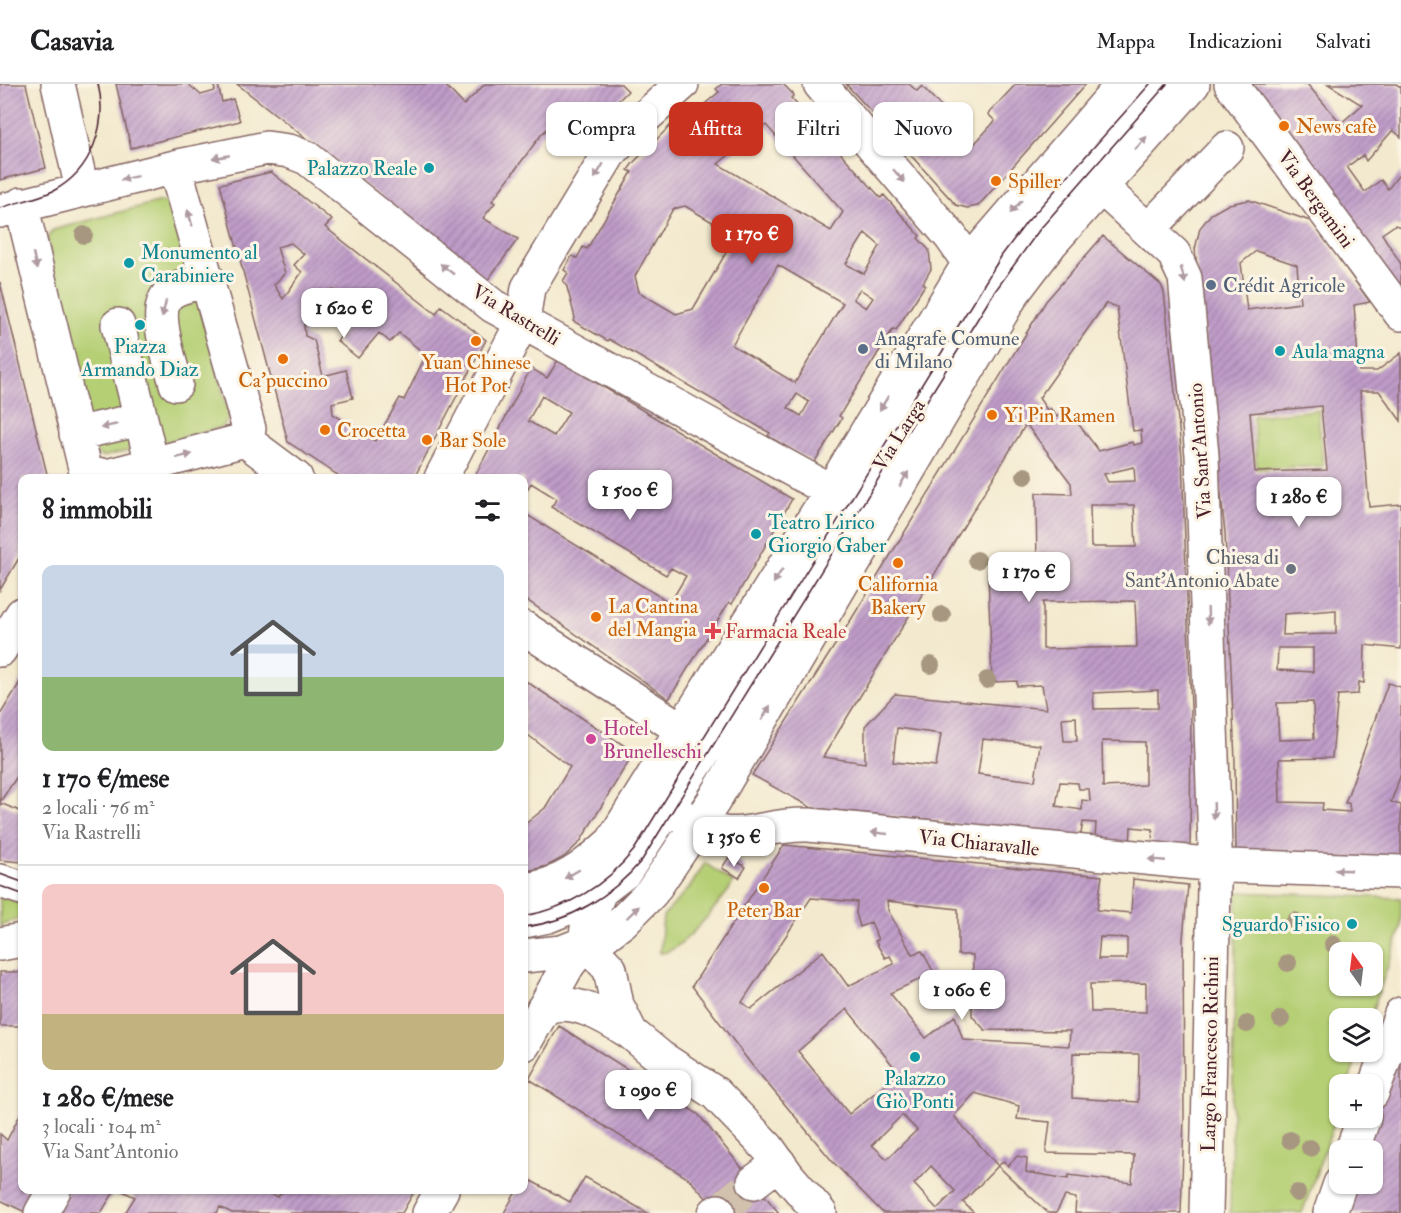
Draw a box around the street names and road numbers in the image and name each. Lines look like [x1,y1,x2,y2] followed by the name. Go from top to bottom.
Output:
[1272,145,1360,253] street label: Via Bergamini
[467,279,565,351] street label: Via Rastrelli
[1183,382,1217,520] street label: Via Sant'Antonio
[867,394,931,476] street label: Via Larga
[917,824,1041,862] street label: Via Chiaravalle
[1196,956,1224,1152] street label: Largo Francesco Richini

